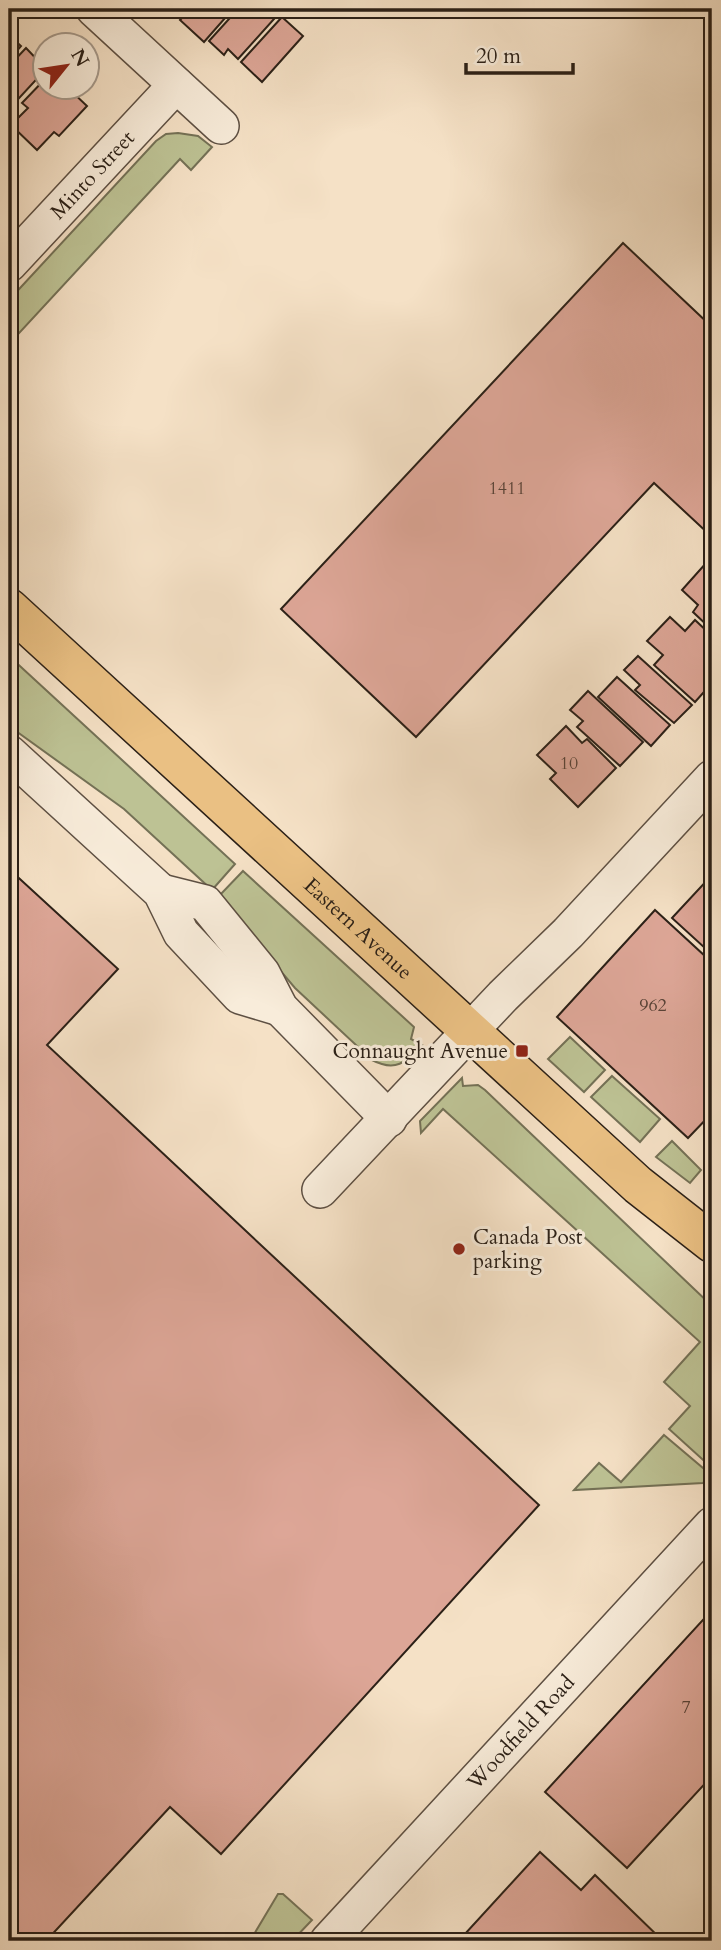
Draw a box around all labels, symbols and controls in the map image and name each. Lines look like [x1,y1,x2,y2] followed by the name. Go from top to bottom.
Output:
[32,32,102,102] north arrow
[466,32,572,76] scale bar
[476,42,521,71] text: 20 m
[64,44,95,72] text: N
[44,124,142,226] street label: Minto Street
[489,476,525,501] house number: 1411
[560,751,578,776] house number: 10
[297,871,419,986] street label: Eastern Avenue
[639,993,667,1018] house number: 962
[332,1037,508,1066] place label: Connaught Avenue
[514,1043,530,1059] marker: Connaught Avenue
[473,1223,583,1276] place label: Canada Post parking
[451,1241,467,1257] marker: Canada Post parking
[460,1669,581,1797] street label: Woodfield Road
[681,1695,691,1720] house number: 7

